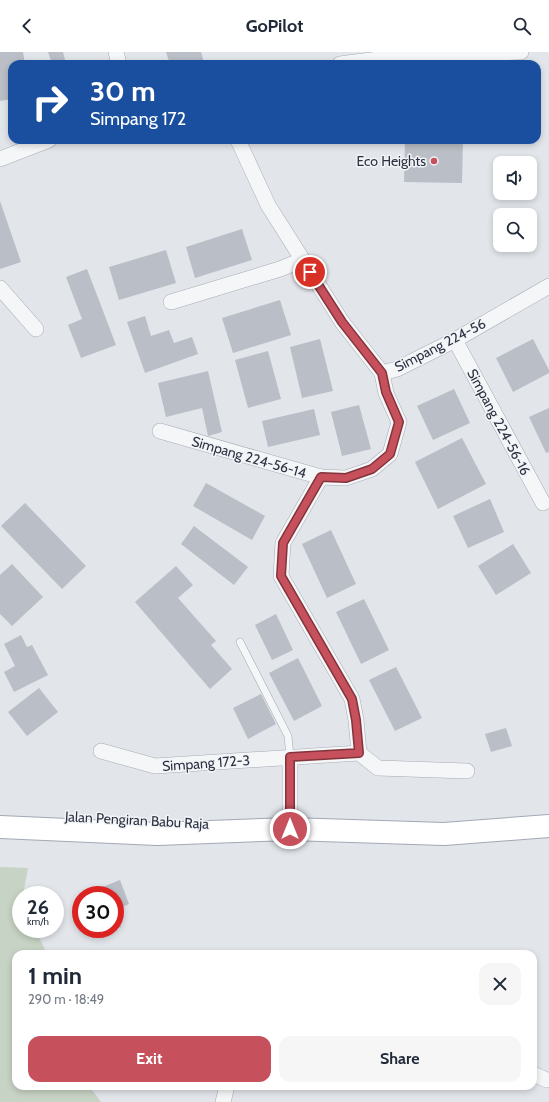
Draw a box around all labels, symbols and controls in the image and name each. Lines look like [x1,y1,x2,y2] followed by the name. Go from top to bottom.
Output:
[16,15,38,37] icon: back
[246,15,303,37] text: GoPilot
[511,15,533,37] icon: search
[90,74,156,108] text: 30 m
[24,76,76,128] icon: right
[90,108,186,130] text: Simpang 172
[357,152,426,170] place label: Eco Heights
[429,156,439,166] marker: Eco Heights
[493,156,537,252] map controls
[493,156,537,200] button: sound
[493,208,537,252] button: search
[293,255,327,289] pin
[299,261,321,283] icon: arrive
[391,314,489,376] street label: Simpang 224-56
[463,366,535,478] street label: Simpang 224-56-16
[190,432,308,482] street label: Simpang 224-56-14
[162,751,250,775] street label: Simpang 172-3
[63,807,210,833] street label: Jalan Pengiran Babu Raja
[269,808,311,850] position arrow
[72,886,124,938] speed limit sign: 30
[27,895,49,919] text: 26
[27,915,49,928] text: km/h
[28,961,82,990] text: 1 min
[479,963,521,1005] button: close
[28,991,104,1007] text: 290 m · 18:49
[28,1036,271,1082] button: Exit
[279,1036,521,1082] button: Share

